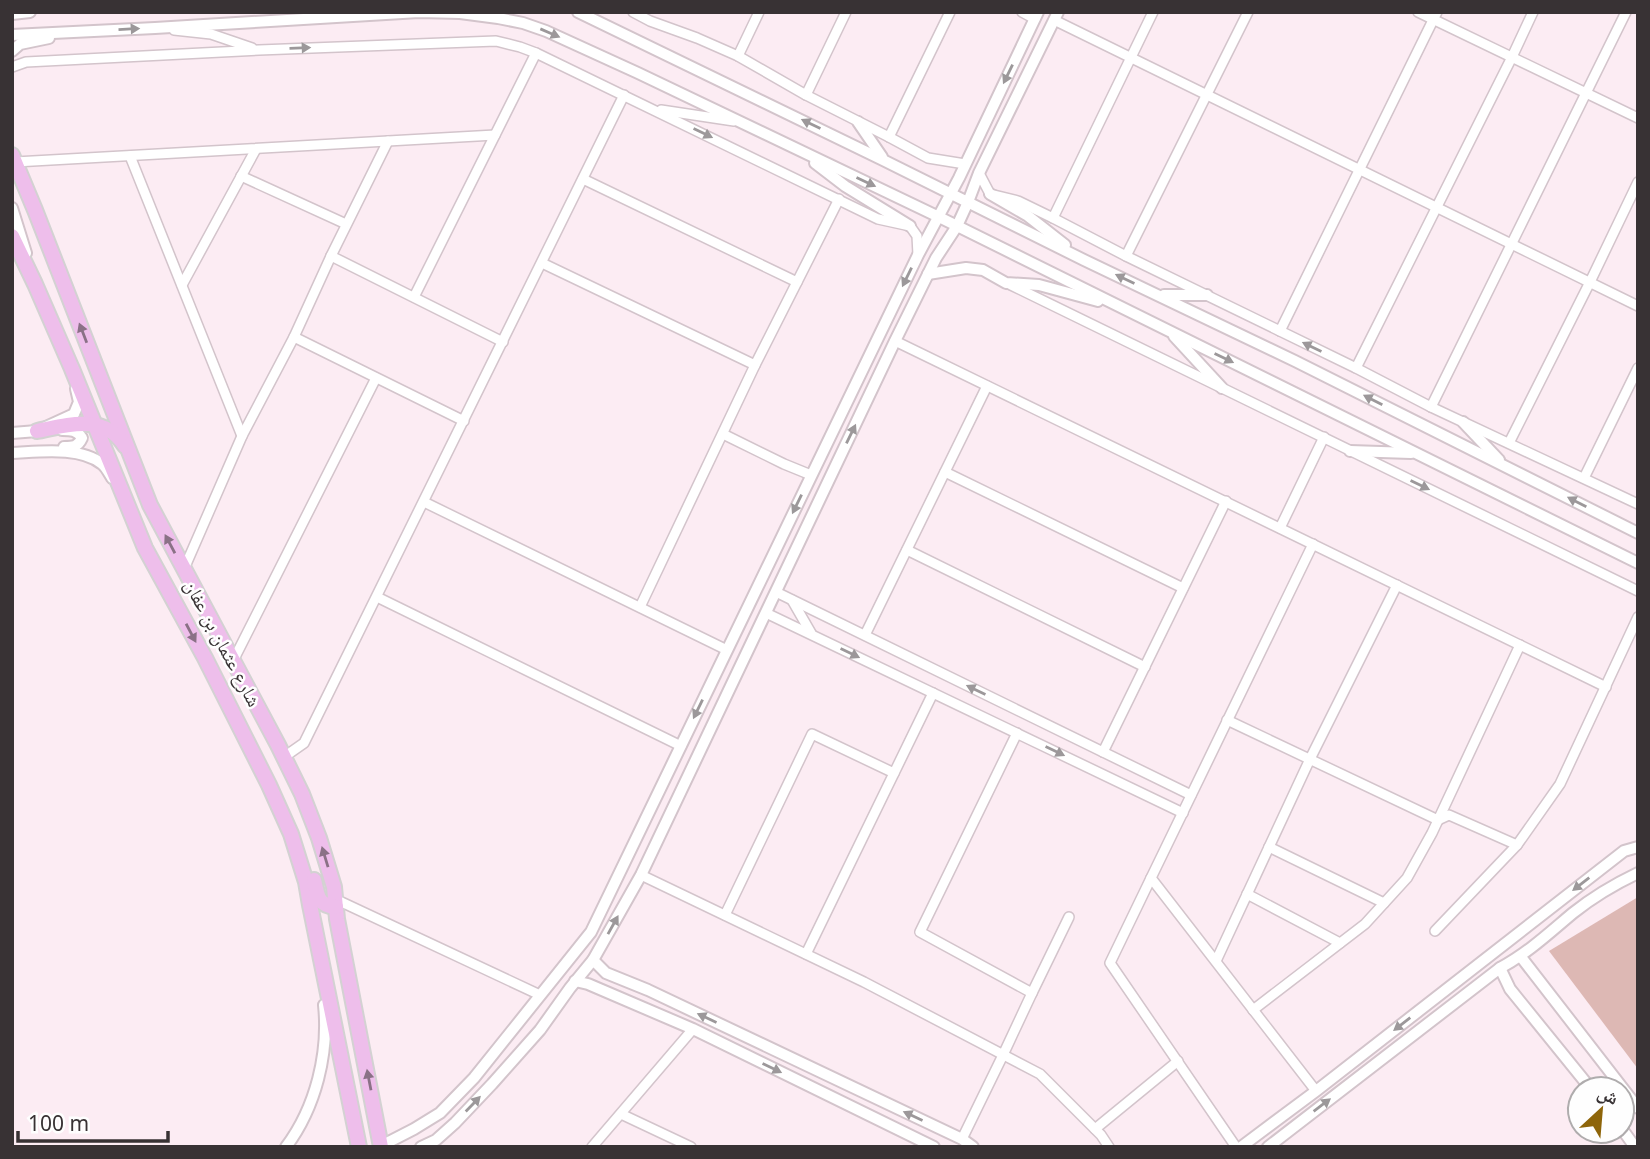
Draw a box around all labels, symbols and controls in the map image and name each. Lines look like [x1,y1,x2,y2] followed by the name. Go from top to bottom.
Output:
[119,24,141,35] one-way arrow
[539,28,560,39] one-way arrow
[289,43,311,54] one-way arrow
[1003,64,1014,84] one-way arrow
[801,119,821,130] one-way arrow
[693,128,713,139] one-way arrow
[856,177,876,188] one-way arrow
[902,267,913,287] one-way arrow
[1115,273,1135,285] one-way arrow
[78,323,89,344] one-way arrow
[1302,341,1322,352] one-way arrow
[1214,353,1234,364] one-way arrow
[1363,394,1383,406] one-way arrow
[845,424,856,444] one-way arrow
[1410,479,1430,491] one-way arrow
[792,494,803,514] one-way arrow
[1567,497,1587,508] one-way arrow
[164,534,176,553] one-way arrow
[179,575,267,711] street label: شارع عثمان بن عفان
[185,623,197,643] one-way arrow
[840,647,860,659] one-way arrow
[966,684,986,695] one-way arrow
[693,699,704,719] one-way arrow
[1045,746,1065,757] one-way arrow
[319,846,330,867] one-way arrow
[1573,876,1590,891] one-way arrow
[607,916,619,935] one-way arrow
[697,1012,717,1024] one-way arrow
[1393,1016,1411,1030] one-way arrow
[762,1062,782,1073] one-way arrow
[363,1069,374,1091] one-way arrow
[1566,1075,1636,1145] north arrow
[1594,1079,1623,1111] text: ش
[465,1096,481,1113] one-way arrow
[1313,1099,1331,1113] one-way arrow
[18,1100,168,1144] scale bar
[28,1109,89,1137] text: 100 m
[903,1110,923,1121] one-way arrow

